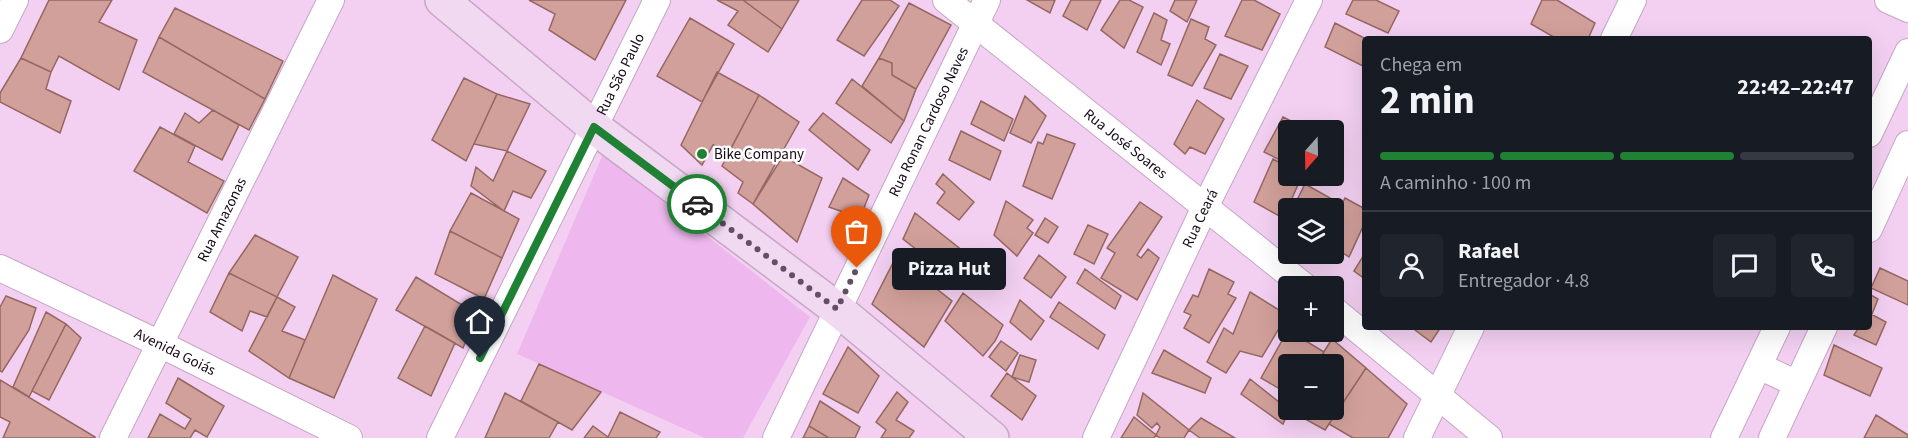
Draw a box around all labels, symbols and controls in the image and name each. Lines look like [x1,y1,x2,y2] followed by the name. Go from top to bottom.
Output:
[591,29,650,119] street label: Rua São Paulo
[883,43,973,200] street label: Rua Ronan Cardoso Naves
[1380,51,1462,79] text: Chega em
[1737,71,1854,103] text: 22:42–22:47
[1380,73,1475,129] text: 2 min
[1079,104,1172,183] street label: Rua José Soares
[1278,120,1344,186] north arrow
[1278,120,1344,420] map controls
[714,144,804,165] place label: Bike Company
[695,147,709,161] marker: Bike Company
[1380,169,1531,197] text: A caminho · 100 m
[192,174,252,265] street label: Rua Amazonas
[667,174,727,234] courier
[1177,185,1223,251] street label: Rua Ceará
[681,188,714,221] icon: car
[1278,198,1344,264] button: layers
[831,206,882,268] pin
[840,215,873,248] icon: bag
[1380,234,1443,297] button: person
[1713,234,1776,297] button: chat
[1791,234,1854,297] button: phone
[1458,235,1519,267] text: Rafael
[893,247,1007,289] callout: Pizza Hut
[908,255,990,283] text: Pizza Hut
[1458,267,1589,295] text: Entregador · 4.8
[1278,276,1344,342] button: +
[454,296,505,358] pin
[463,305,496,338] icon: home
[131,323,219,381] street label: Avenida Goiás
[1278,354,1344,420] button: −

